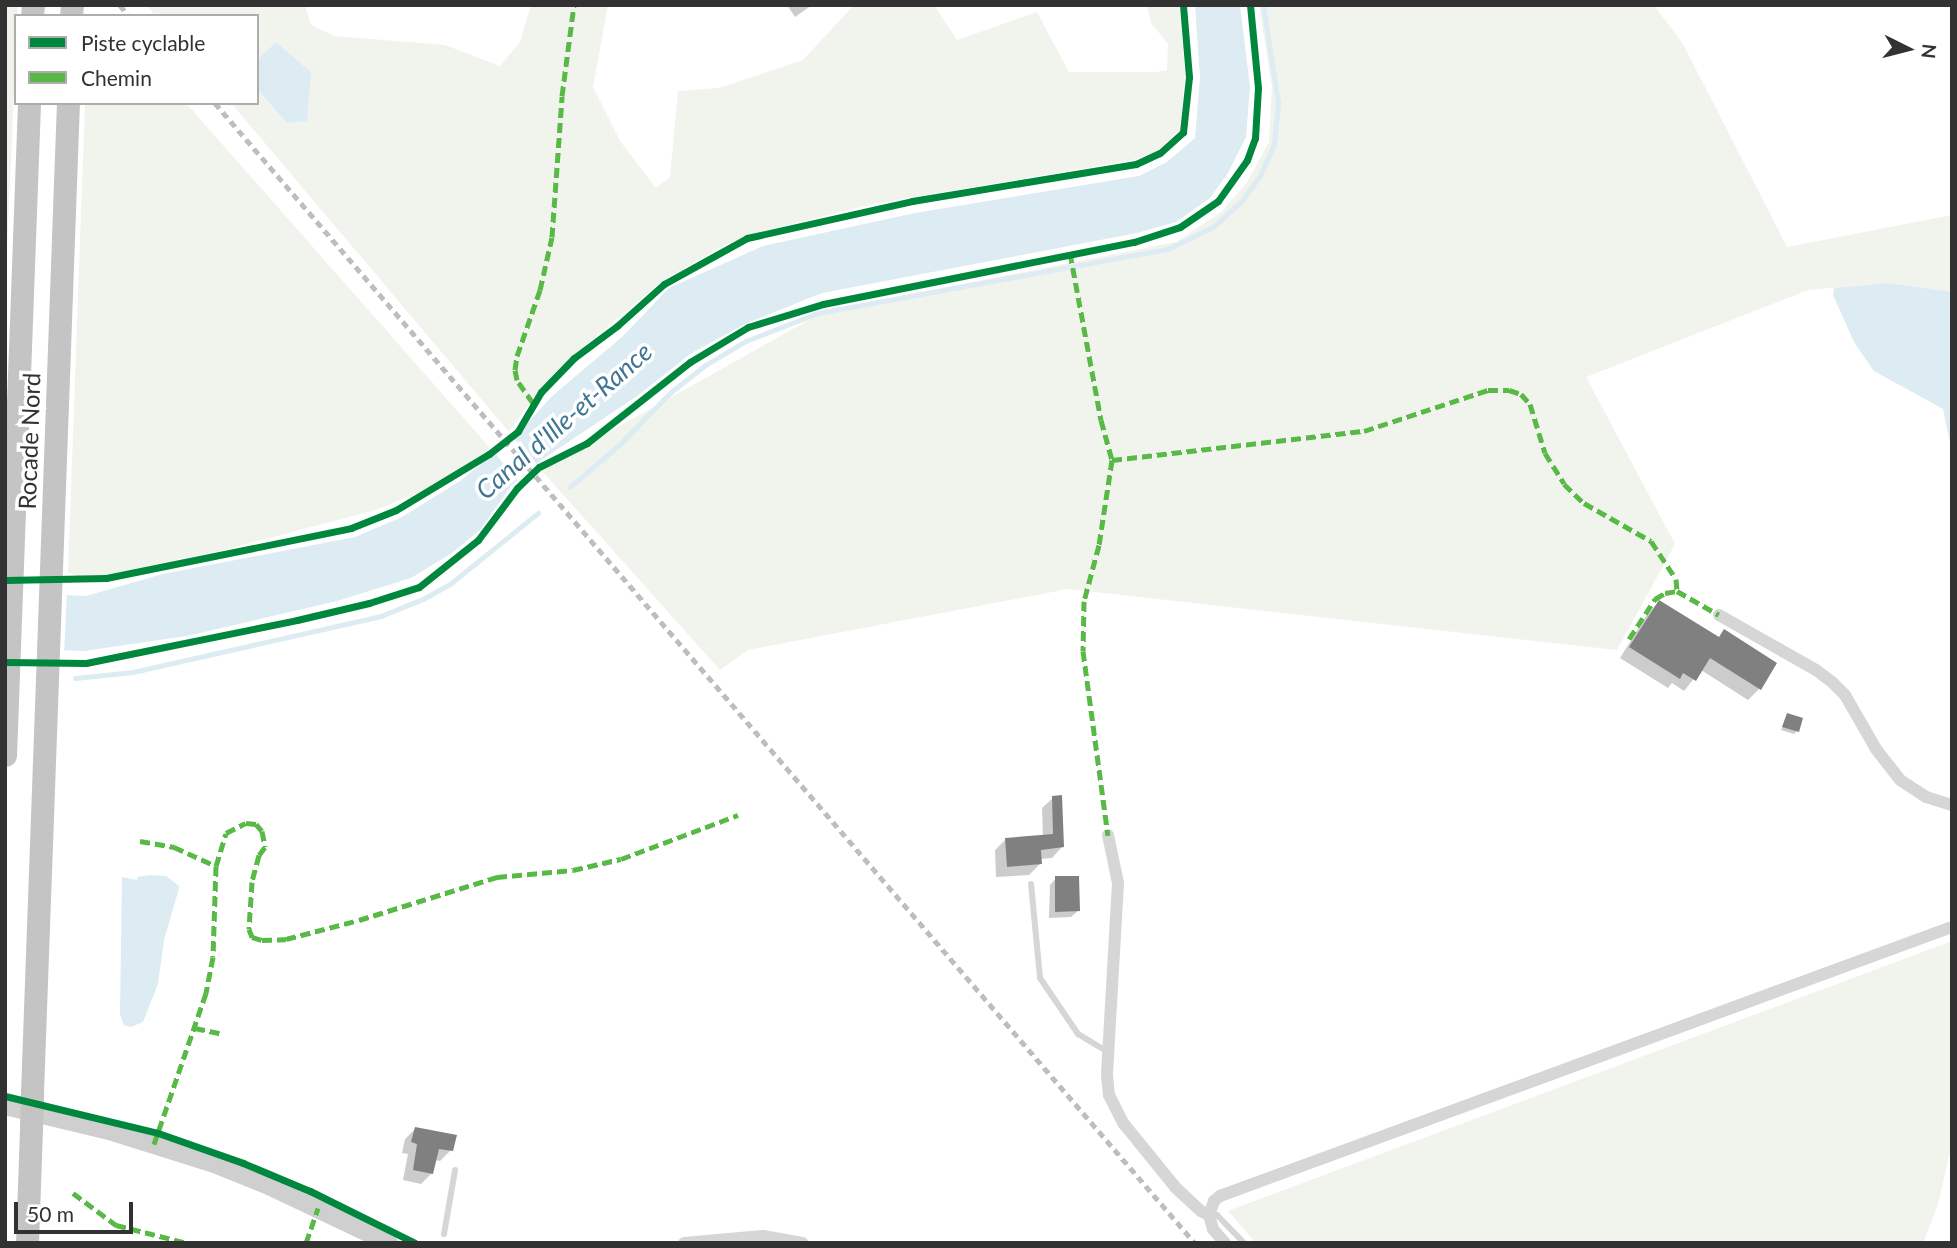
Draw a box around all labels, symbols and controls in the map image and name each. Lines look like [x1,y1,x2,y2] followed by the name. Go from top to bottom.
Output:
[14,14,259,105] legend
[1873,14,1943,84] north arrow
[81,30,205,55] text: Piste cyclable
[1917,43,1942,60] text: N
[81,65,152,90] text: Chemin
[470,336,658,506] water label: Canal d'Ille-et-Rance
[12,372,46,510] street label: Rocade Nord
[18,1188,136,1232] scale bar
[27,1201,74,1226] text: 50 m

